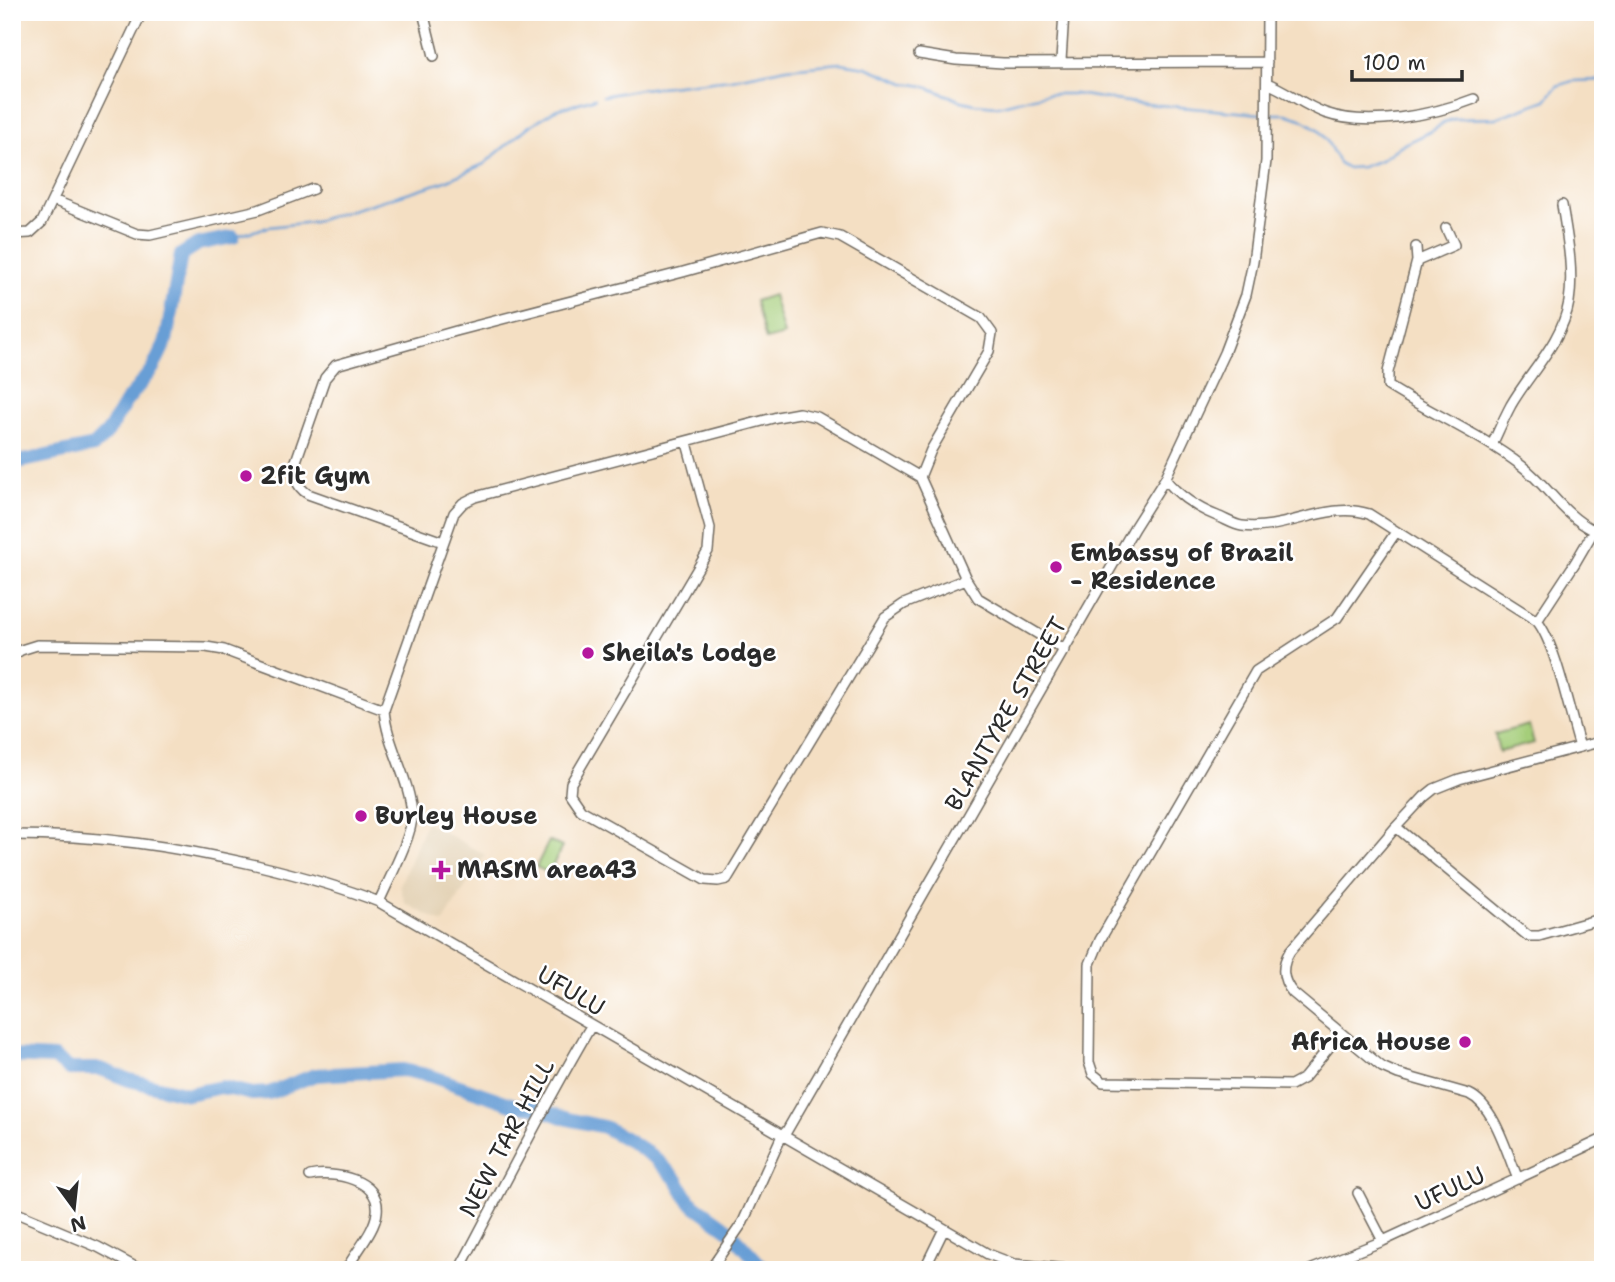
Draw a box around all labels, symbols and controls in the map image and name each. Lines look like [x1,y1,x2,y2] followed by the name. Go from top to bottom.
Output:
[1352,38,1463,82] scale bar
[1363,49,1426,77] text: 100 m
[260,460,370,492] place label: 2fit Gym
[238,468,254,484] marker: 2fit Gym
[1070,537,1294,597] place label: Embassy of Brazil - Residence
[1048,559,1064,575] marker: Embassy of Brazil - Residence
[937,611,1075,817] street label: BLANTYRE STREET
[602,637,777,669] place label: Sheila's Lodge
[580,645,596,661] marker: Sheila's Lodge
[375,800,538,832] place label: Burley House
[353,808,369,824] marker: Burley House
[457,854,637,886] place label: MASM area43
[431,860,451,880] marker: MASM area43
[531,958,611,1024] street label: UFULU
[1291,1026,1451,1058] place label: Africa House
[1457,1034,1473,1050] marker: Africa House
[452,1053,562,1223] street label: NEW TAR HILL
[1410,1159,1490,1219] street label: UFULU
[38,1174,108,1244] north arrow
[68,1210,89,1238] text: N

